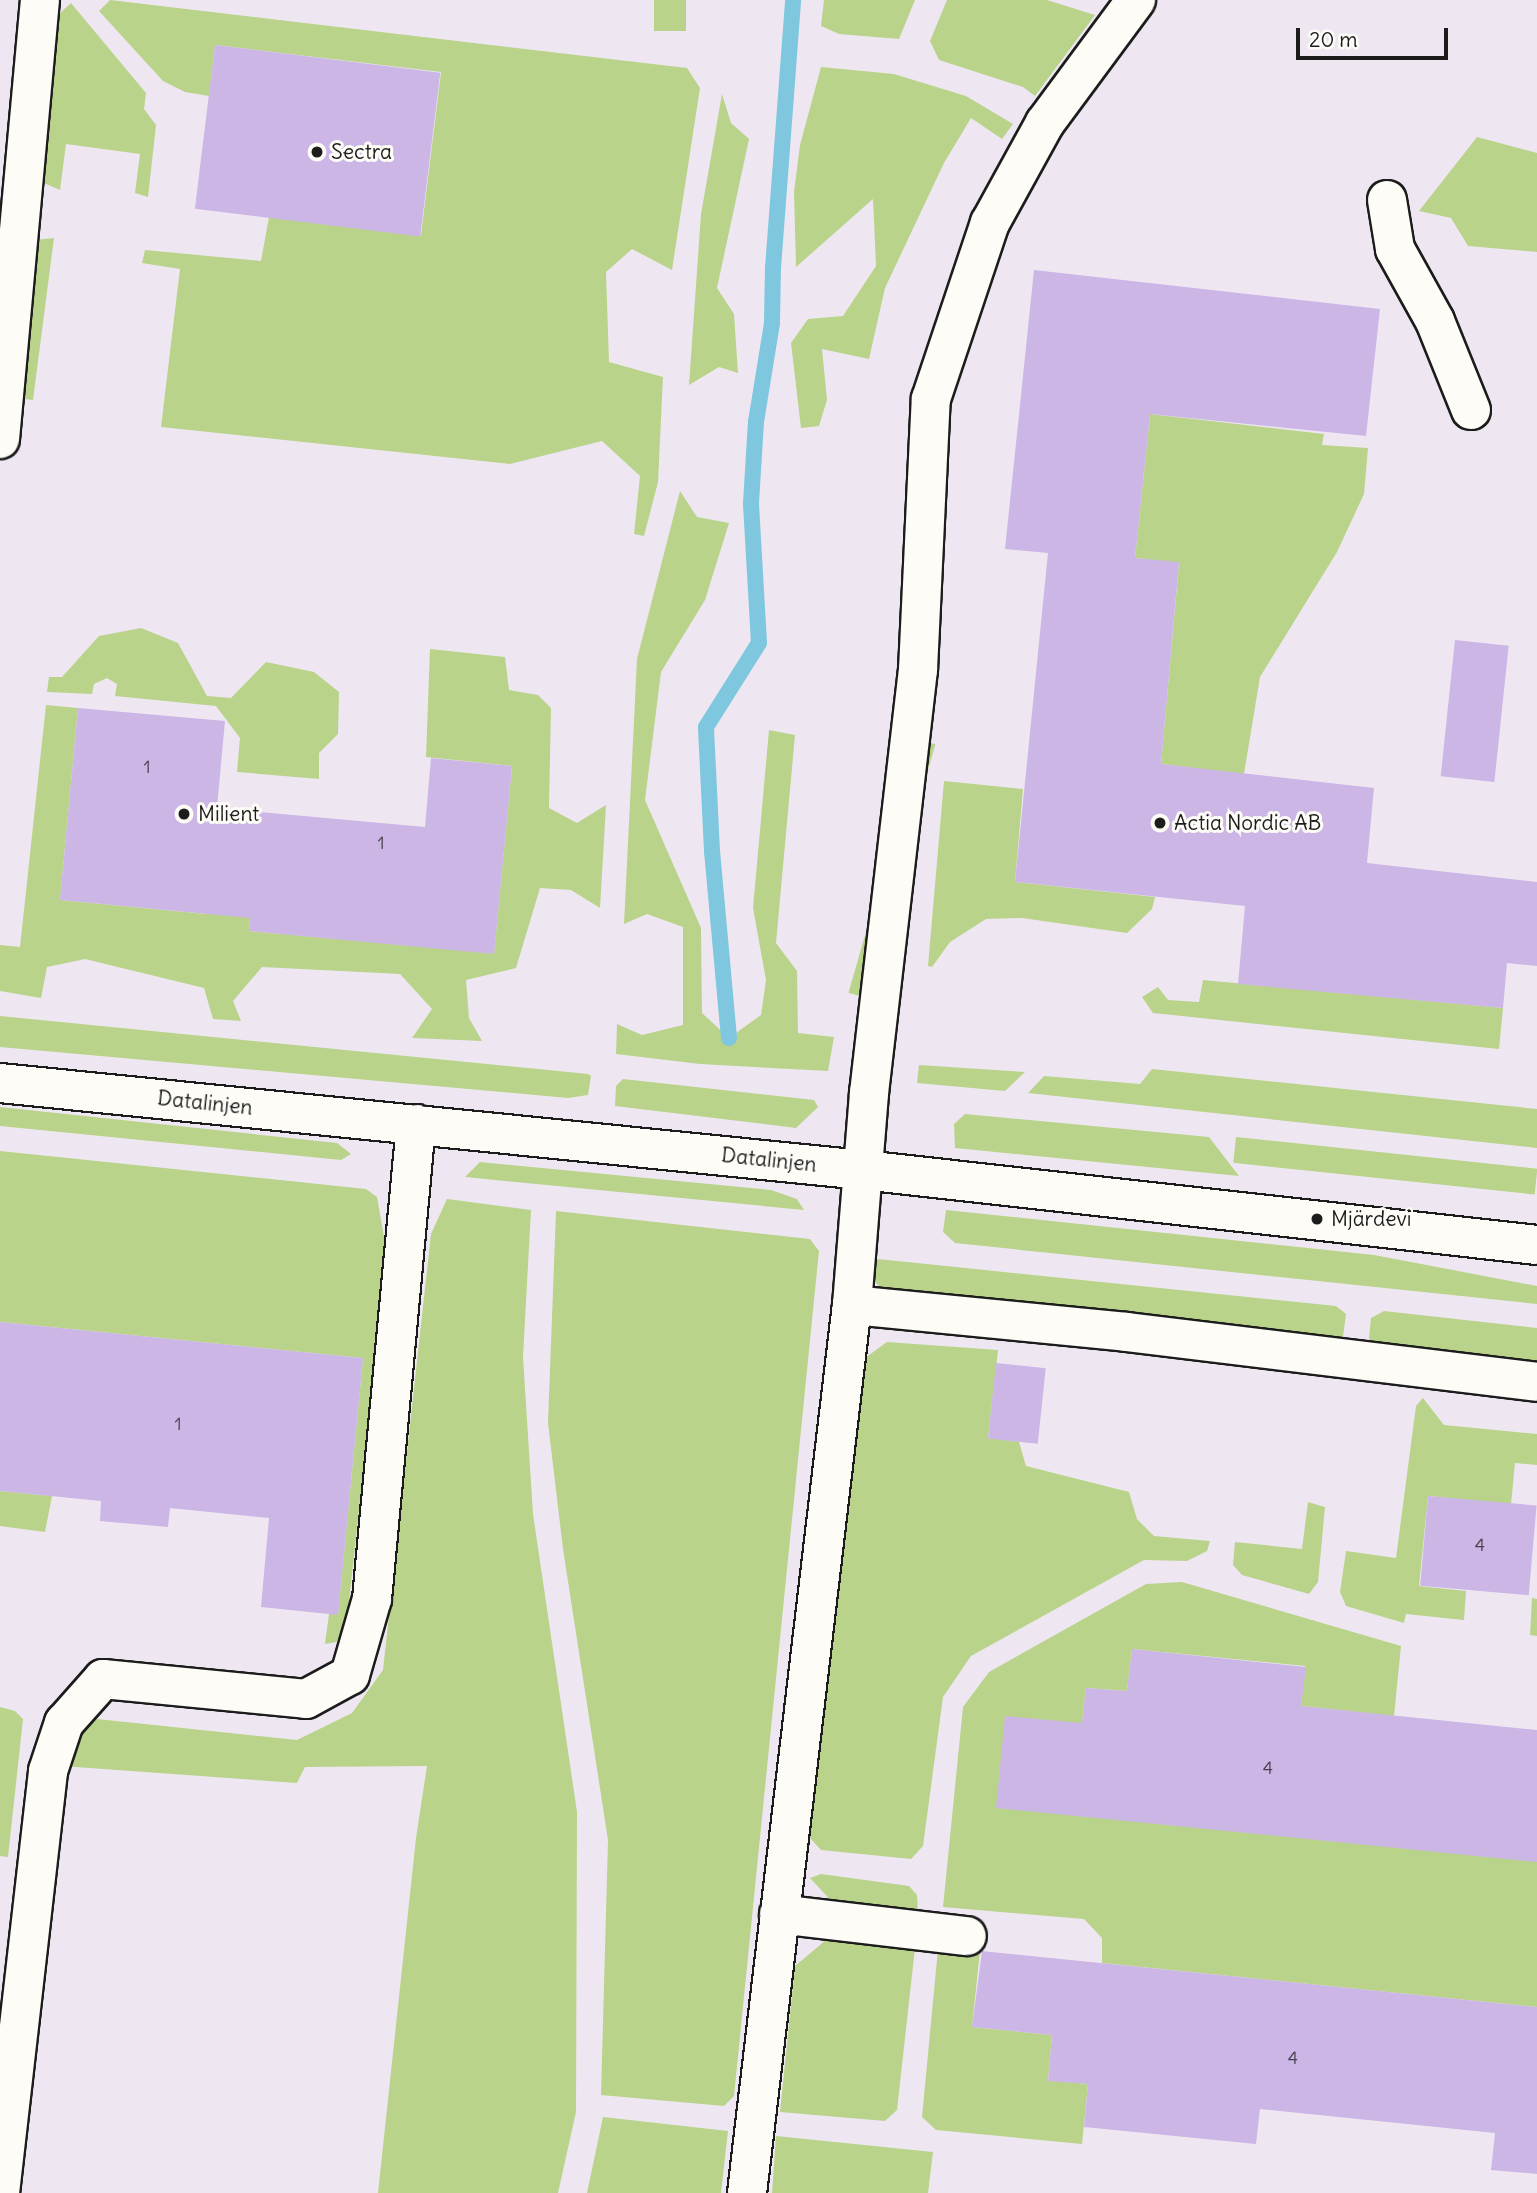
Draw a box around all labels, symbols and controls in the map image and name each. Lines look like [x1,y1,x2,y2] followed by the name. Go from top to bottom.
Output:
[1299,14,1451,58] scale bar
[1309,26,1358,53] text: 20 m
[331,139,392,165] place label: Sectra
[309,144,325,160] marker: Sectra
[143,756,151,778] house number: 1
[198,801,259,827] place label: Milient
[176,806,192,822] marker: Milient
[1174,810,1321,836] place label: Actia Nordic AB
[1152,815,1168,831] marker: Actia Nordic AB
[377,832,385,854] house number: 1
[156,1085,254,1121] street label: Datalinjen
[720,1142,818,1178] street label: Datalinjen
[1331,1206,1411,1232] place label: Mjärdevi
[1309,1211,1325,1227] marker: Mjärdevi
[174,1413,182,1435] house number: 1
[1475,1534,1485,1556] house number: 4
[1263,1757,1273,1779] house number: 4
[1288,2047,1298,2069] house number: 4

